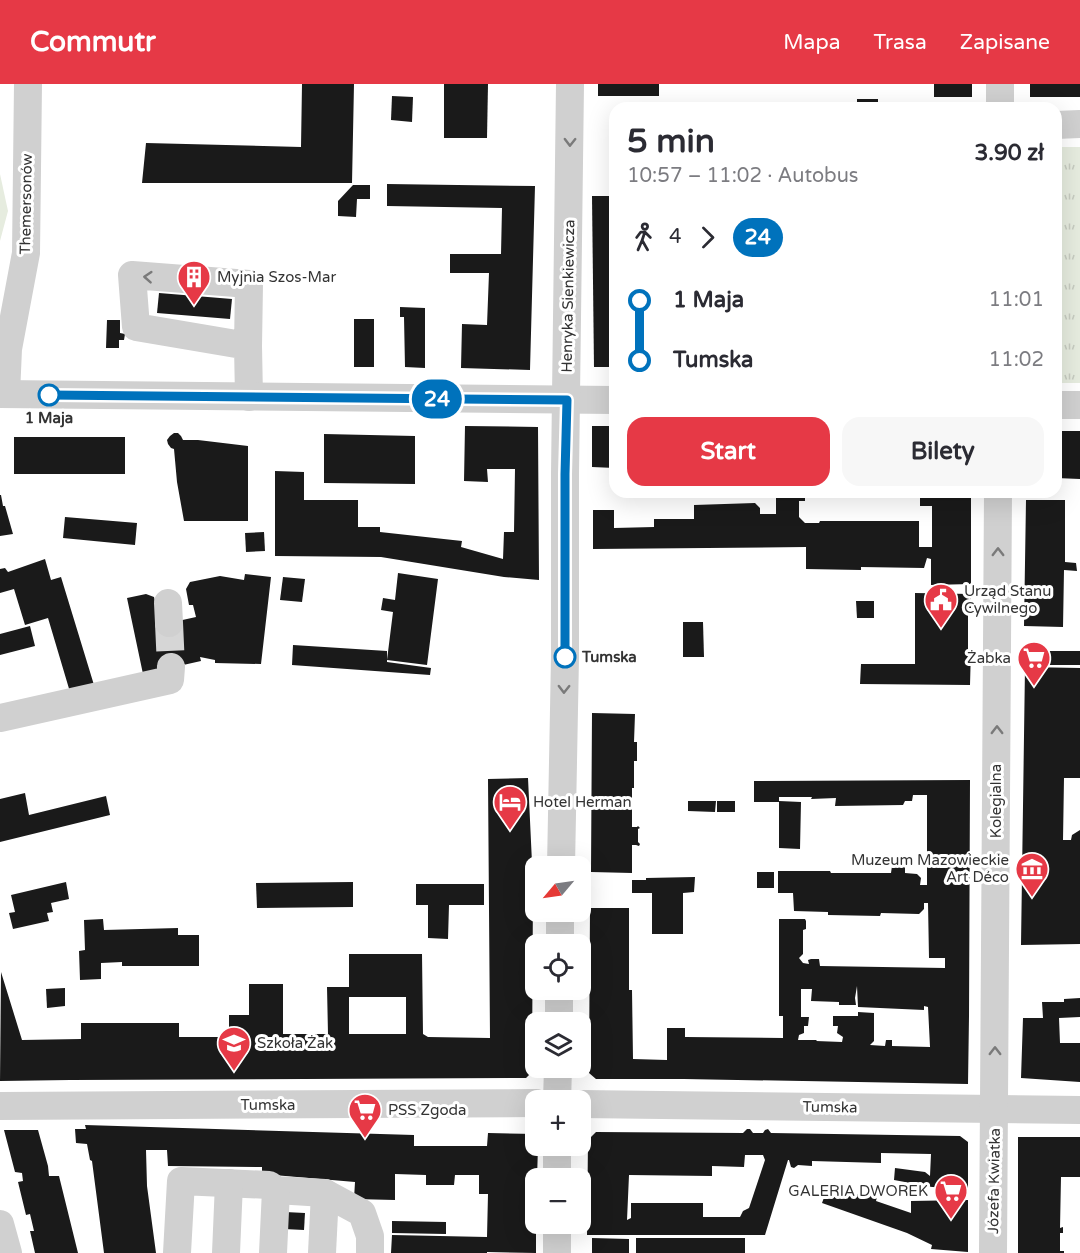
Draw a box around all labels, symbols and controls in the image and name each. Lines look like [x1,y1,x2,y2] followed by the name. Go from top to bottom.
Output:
[30,25,156,59] text: Commutr
[783,30,840,55] text: Mapa
[873,30,927,55] text: Trasa
[960,30,1050,55] text: Zapisane
[627,122,715,161] text: 5 min
[564,138,576,147] one-way arrow
[974,140,1044,166] text: 3.90 zł
[16,153,36,255] street label: Themersonów
[627,164,858,188] text: 10:57 – 11:02 · Autobus
[558,219,578,373] street label: Henryka Sienkiewicza
[627,221,660,254] icon: walk
[691,221,724,254] icon: forward
[669,225,682,249] text: 4
[745,225,771,250] text: 24
[176,259,212,306] building icon: Myjnia Szos-Mar
[217,268,336,286] place label: Myjnia Szos-Mar
[144,270,153,283] one-way arrow
[673,287,744,313] text: 1 Maja
[989,288,1044,312] text: 11:01
[673,347,753,373] text: Tumska
[989,348,1044,372] text: 11:02
[410,380,464,418] line badge: 24
[38,384,60,406] marker: 1 Maja
[424,387,450,412] text: 24
[25,409,73,428] place label: 1 Maja
[627,417,830,486] button: Start
[842,417,1044,486] button: Bilety
[992,547,1004,556] one-way arrow
[923,582,959,629] public building icon: Urząd Stanu Cywilnego
[964,582,1051,617] place label: Urząd Stanu Cywilnego
[1016,640,1052,687] supermarket icon: Żabka
[554,646,576,668] marker: Tumska
[581,648,637,666] place label: Tumska
[967,649,1011,667] place label: Żabka
[558,685,570,694] one-way arrow
[991,726,1003,735] one-way arrow
[987,764,1005,838] street label: Kolegialna
[492,784,528,831] hotel icon: Hotel Herman
[533,793,632,811] place label: Hotel Herman
[851,851,1009,886] place label: Muzeum Mazowieckie Art Déco
[1014,851,1050,898] museum icon: Muzeum Mazowieckie Art Déco
[525,856,591,922] north arrow
[525,856,591,1234] map controls
[525,934,591,1000] button: locate
[525,1012,591,1078] button: layers
[216,1025,252,1072] school or university icon: Szkoła Żak
[257,1034,333,1052] place label: Szkoła Żak
[989,1047,1001,1056] one-way arrow
[525,1090,591,1156] button: +
[347,1092,383,1139] supermarket icon: PSS Zgoda
[241,1096,295,1114] street label: Tumska
[802,1098,858,1116] street label: Tumska
[388,1101,467,1119] place label: PSS Zgoda
[984,1128,1004,1234] street label: Józefa Kwiatka
[525,1168,591,1234] button: −
[933,1173,969,1220] supermarket icon: GALERIA DWOREK
[788,1182,928,1200] place label: GALERIA DWOREK

